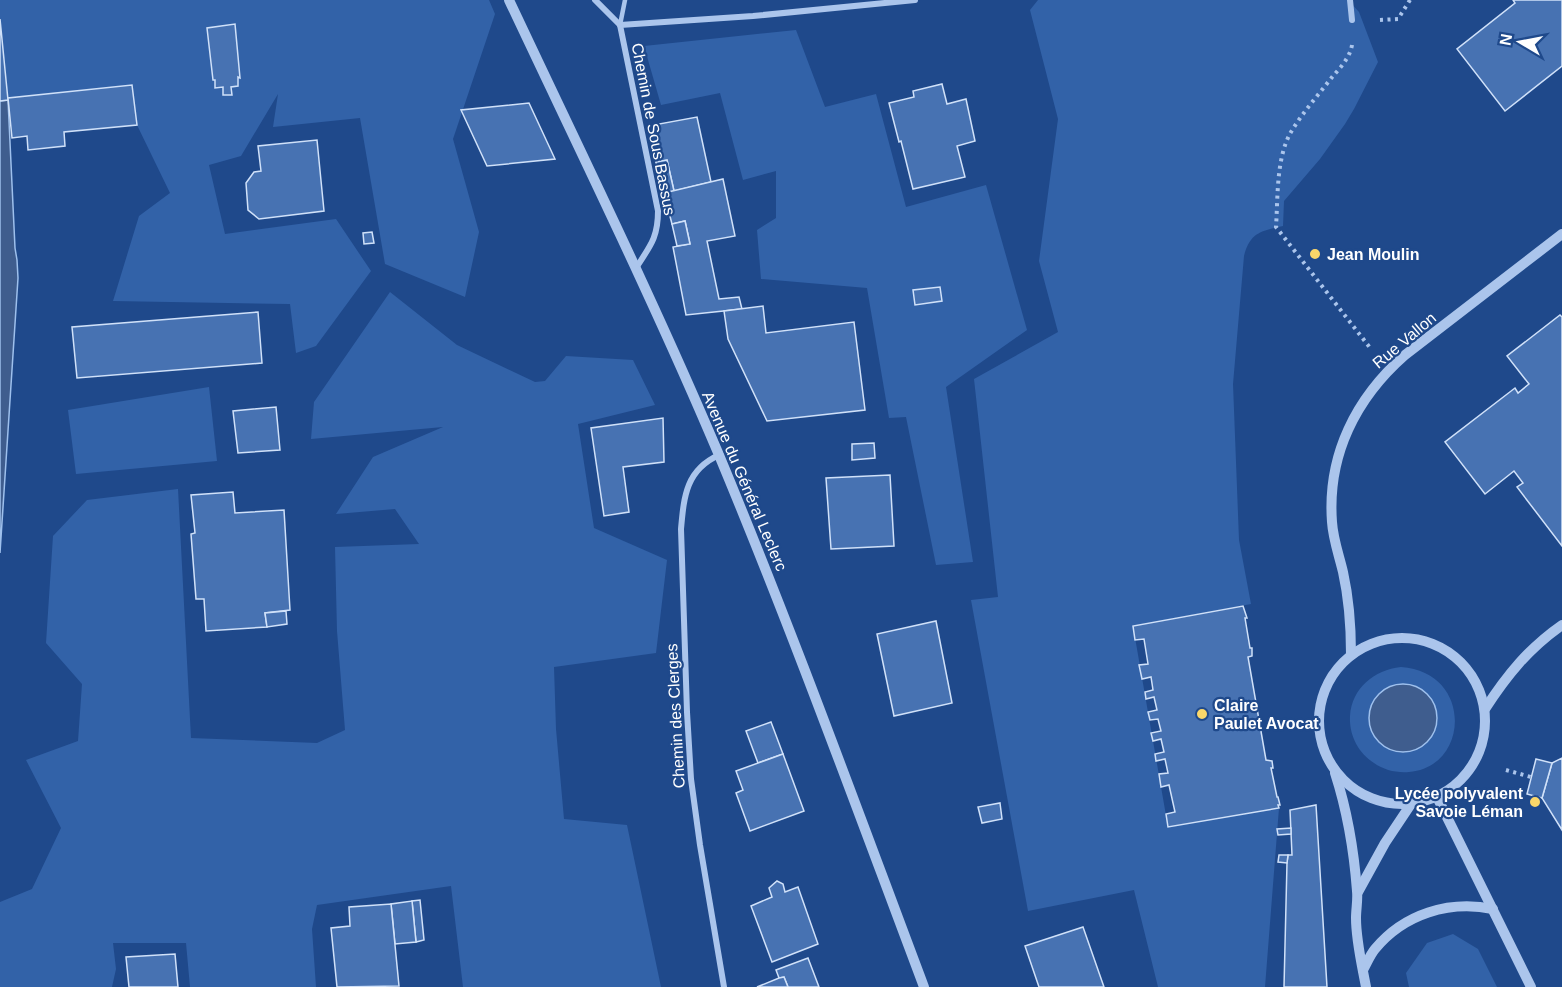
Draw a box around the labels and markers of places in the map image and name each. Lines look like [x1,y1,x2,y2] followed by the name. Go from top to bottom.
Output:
[1327,246,1419,263] place label: Jean Moulin
[1308,247,1322,261] marker: Jean Moulin
[1214,697,1319,732] place label: Claire Paulet Avocat
[1195,707,1209,721] marker: Claire Paulet Avocat
[1395,785,1524,820] place label: Lycée polyvalent Savoie Léman
[1528,795,1542,809] marker: Lycée polyvalent Savoie Léman

